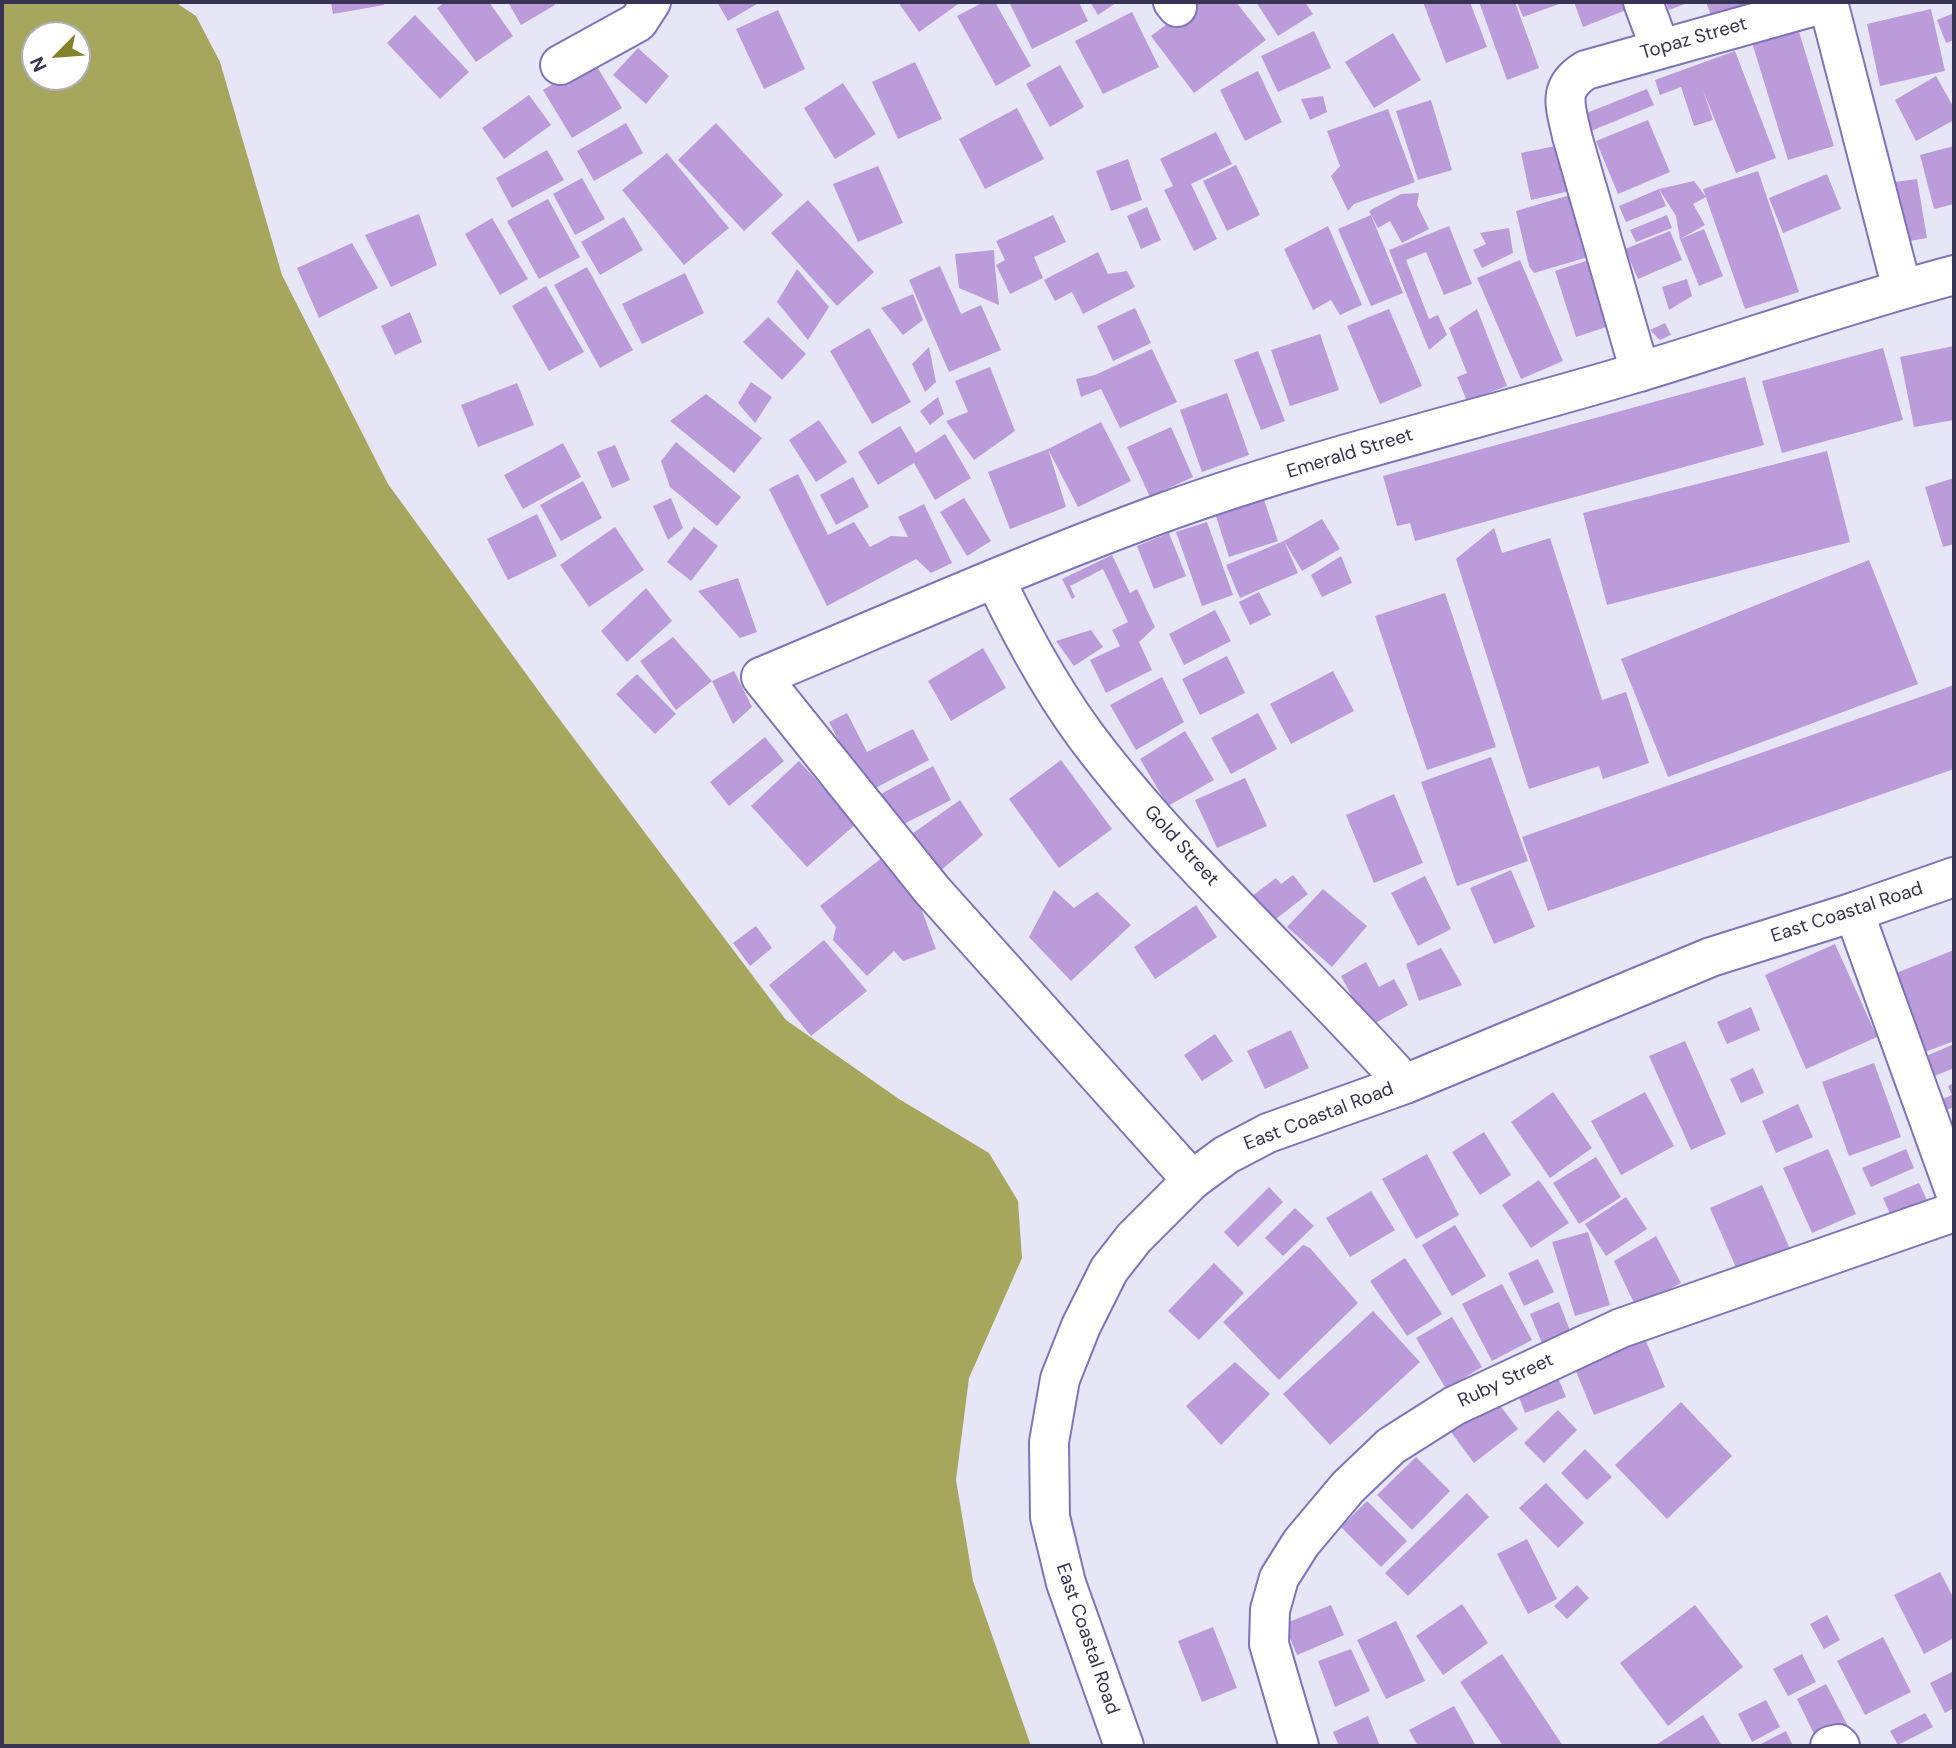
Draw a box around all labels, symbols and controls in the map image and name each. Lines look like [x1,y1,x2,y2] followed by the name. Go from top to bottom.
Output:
[1638,13,1750,65] street label: Topaz Street
[21,21,91,91] north arrow
[24,53,53,76] text: N
[1284,424,1416,484] street label: Emerald Street
[1139,801,1223,891] street label: Gold Street
[1768,878,1926,948] street label: East Coastal Road
[1241,1078,1397,1156] street label: East Coastal Road
[1455,1349,1557,1413] street label: Ruby Street
[1050,1560,1124,1718] street label: East Coastal Road

